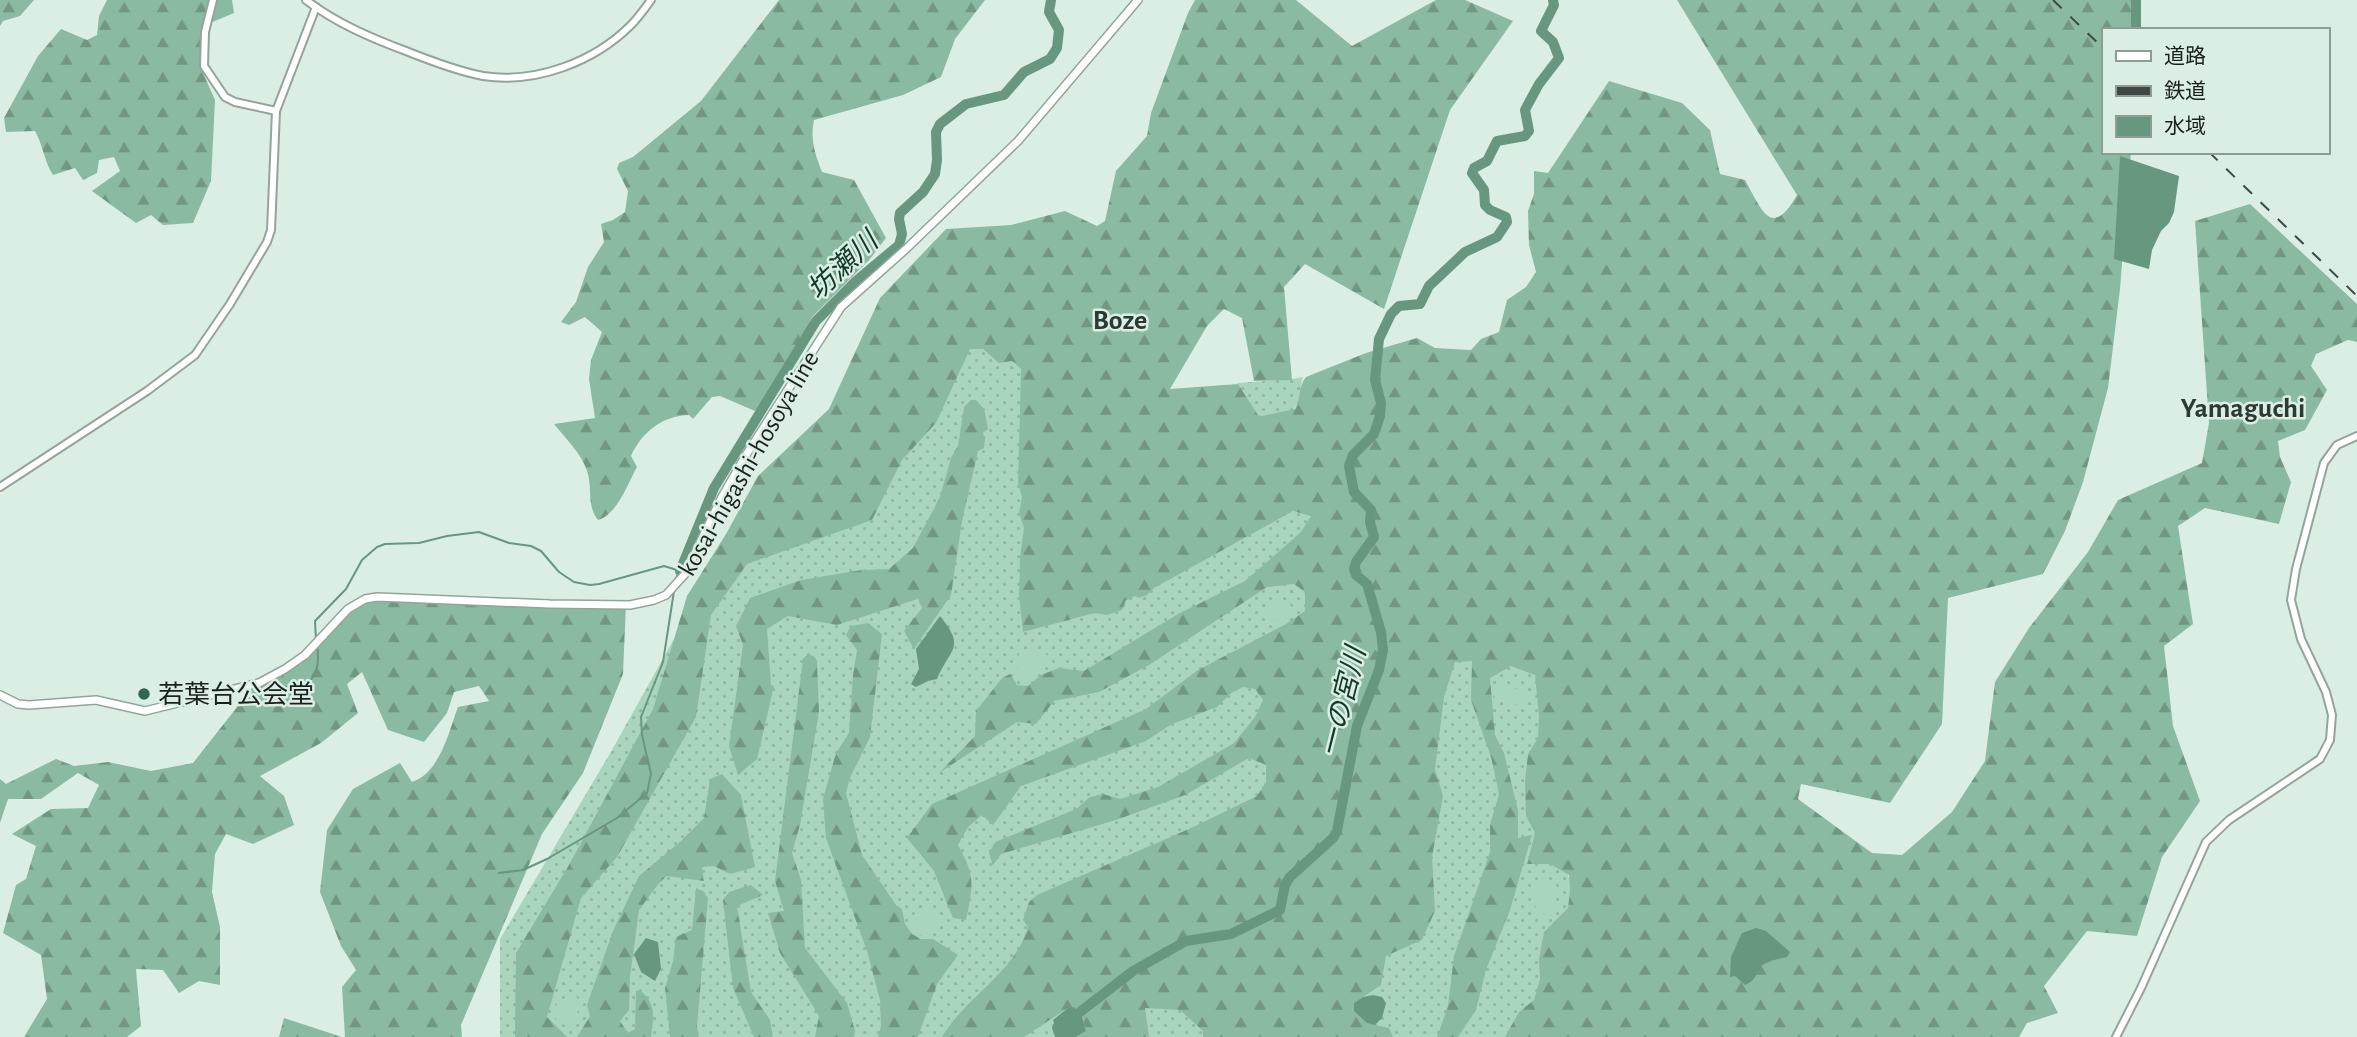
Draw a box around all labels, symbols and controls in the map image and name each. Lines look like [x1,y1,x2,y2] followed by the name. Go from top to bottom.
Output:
[2102,28,2329,154] legend
[2164,45,2206,67] text: 道路
[2164,80,2206,102] text: 鉄道
[2164,115,2206,137] text: 水域
[802,224,886,305] water label: 坊瀬川
[1093,307,1147,335] district label: Boze
[674,347,824,580] street label: kosai-higashi-hosoya line
[2181,395,2305,423] district label: Yamaguchi
[1315,641,1372,760] water label: 一の宮川
[158,681,314,708] place label: 若葉台公会堂
[136,686,152,702] marker: 若葉台公会堂

